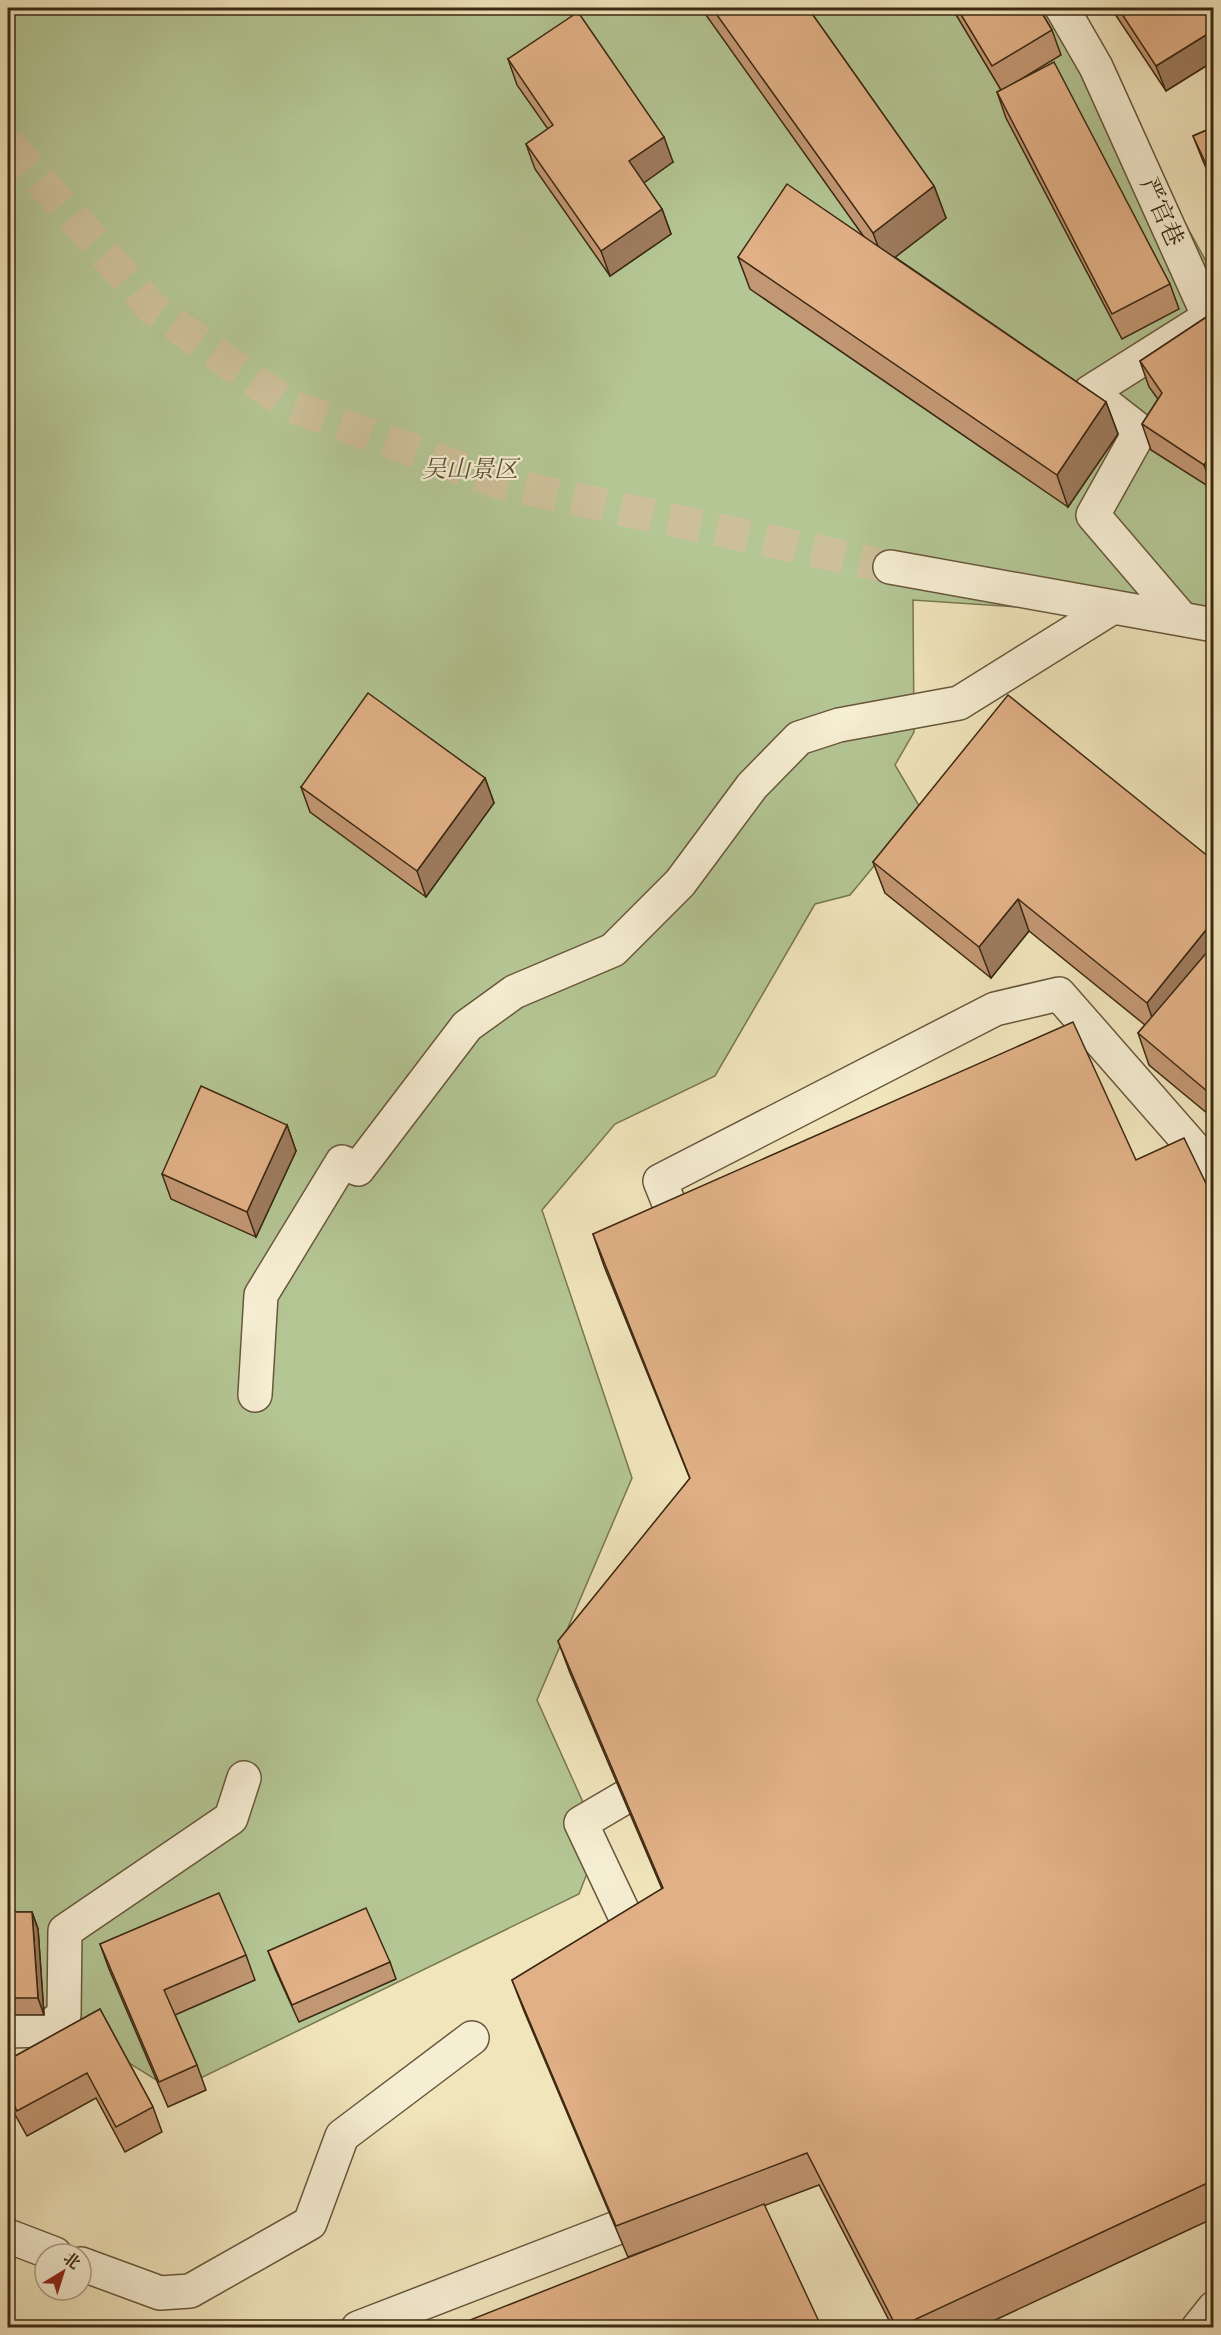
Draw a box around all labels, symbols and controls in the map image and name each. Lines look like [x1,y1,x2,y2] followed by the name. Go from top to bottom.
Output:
[1134,173,1190,251] street label: 严官巷
[422,454,521,484] park label: 吴山景区
[33,2242,93,2302] north arrow
[60,2248,84,2273] text: 北

